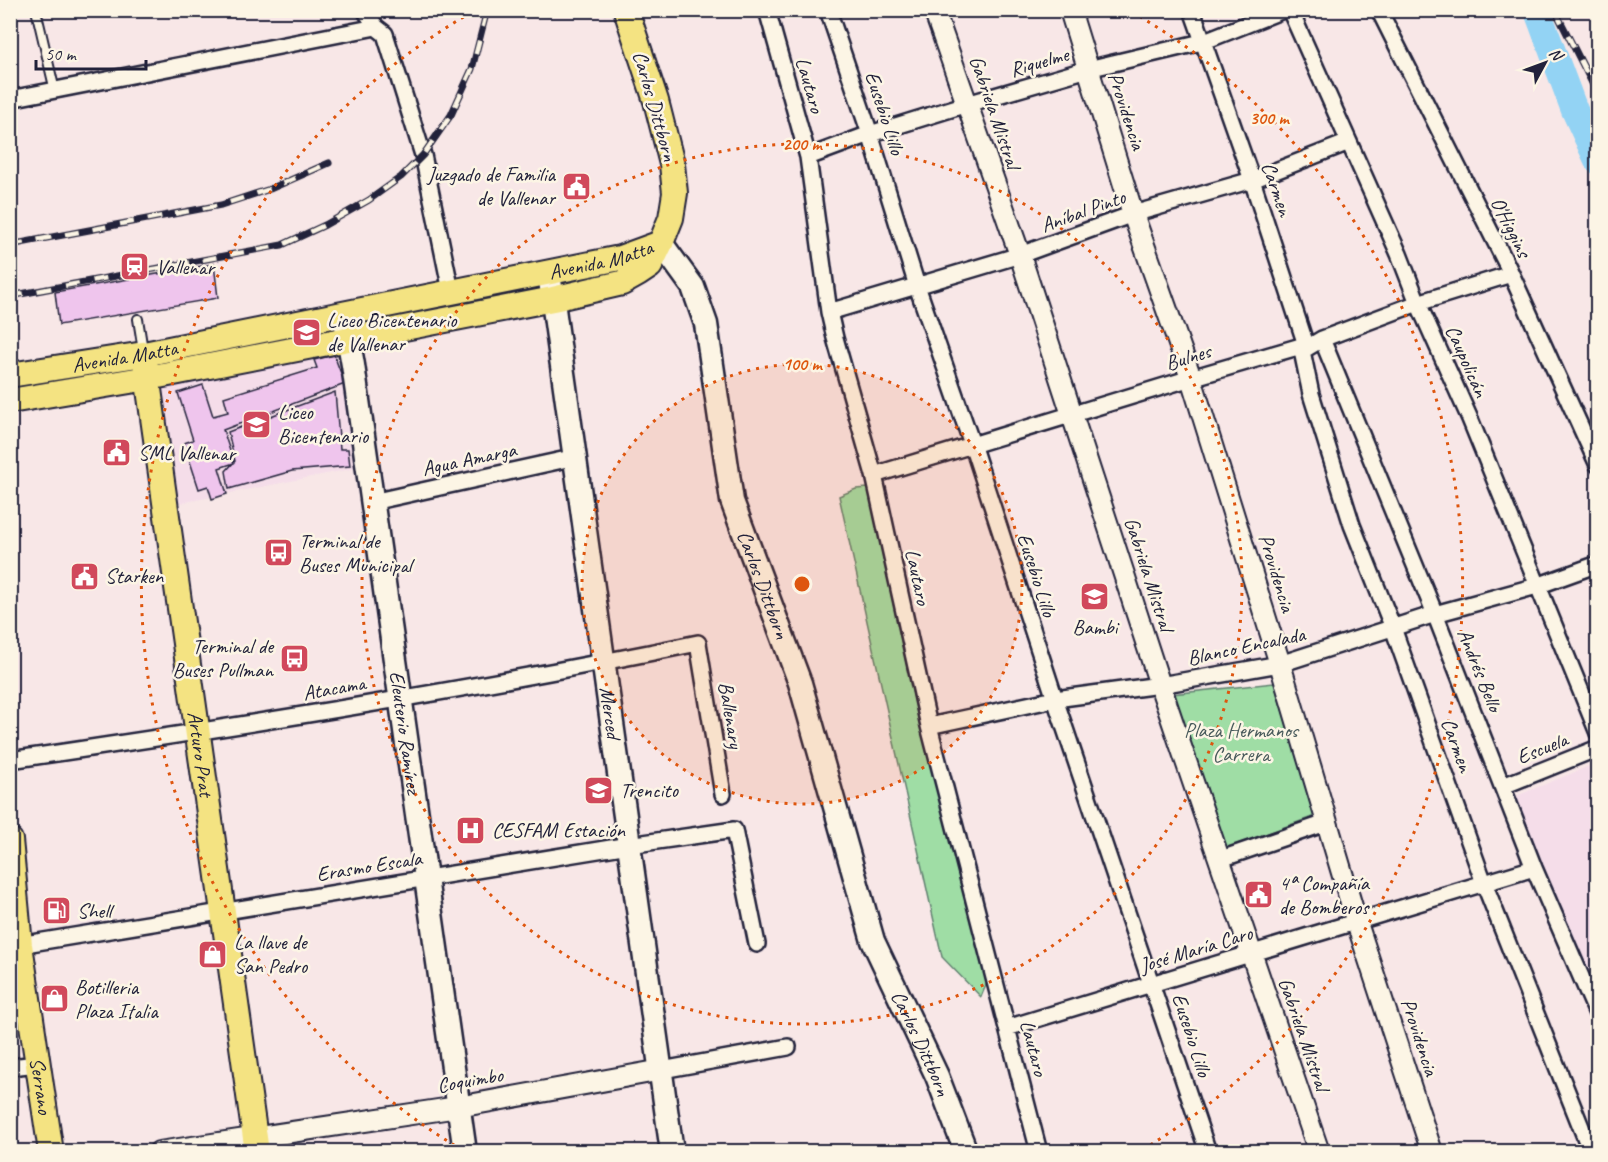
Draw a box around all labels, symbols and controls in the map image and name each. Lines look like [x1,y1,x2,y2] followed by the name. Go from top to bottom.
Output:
[36,33,146,71] scale bar
[1515,33,1575,93] north arrow
[1007,41,1073,83] street label: Riquelme
[45,43,78,65] text: 50 m
[1545,44,1568,66] text: N
[627,48,683,165] street label: Carlos Dittborn
[964,52,1028,175] street label: Gabriela Mistral
[790,54,831,117] street label: Lautaro
[859,68,911,159] street label: Eusebio Lillo
[1102,69,1152,154] street label: Providencia
[1250,107,1290,129] text: 300 m
[783,133,823,155] text: 200 m
[1256,158,1299,221] street label: Carmen
[426,161,557,211] place label: Juzgado de Familia de Vallenar
[560,170,592,202] public building icon: Juzgado de Familia de Vallenar
[1037,183,1130,238] street label: Aníbal Pinto
[1485,192,1538,263] street label: O'Higgins
[547,234,658,285] street label: Avenida Matta
[119,251,151,283] station icon: Vallenar
[156,254,216,280] place label: Vallenar
[327,307,458,357] place label: Liceo Bicentenario de Vallenar
[290,316,322,348] school or university icon: Liceo Bicentenario de Vallenar
[1440,321,1495,402] street label: Caupolicán
[70,334,181,378] street label: Avenida Matta
[1162,337,1215,376] street label: Bulnes
[783,353,823,375] text: 100 m
[278,399,370,449] place label: Liceo Bicentenario
[241,408,273,440] school or university icon: Liceo Bicentenario
[420,436,520,482] street label: Agua Amarga
[101,437,133,469] public building icon: SML Vallenar
[138,440,238,466] place label: SML Vallenar
[1118,514,1181,637] street label: Gabriela Mistral
[731,527,796,643] street label: Carlos Dittborn
[299,528,415,578] place label: Terminal de Buses Municipal
[1011,530,1063,621] street label: Eusebio Lillo
[1253,531,1302,616] street label: Providencia
[262,537,294,569] bus stop icon: Terminal de Buses Municipal
[899,547,937,609] street label: Lautaro
[68,560,100,592] public building icon: Starken
[105,563,164,589] place label: Starken
[792,574,812,594] centre of rings
[1079,580,1111,612] school or university icon: Bambi
[1073,614,1121,640] place label: Bambi
[1185,621,1309,671] street label: Blanco Encalada
[1452,625,1509,718] street label: Andrés Bello
[172,633,275,683] place label: Terminal de Buses Pullman
[278,642,310,674] bus stop icon: Terminal de Buses Pullman
[301,669,370,706] street label: Atacama
[384,670,427,798] street label: Eleuterio Ramírez
[713,680,749,752] street label: Ballenary
[594,685,627,743] street label: Merced
[182,710,220,800] street label: Arturo Prat
[1435,714,1479,777] street label: Carmen
[1184,717,1300,767] park label: Plaza Hermanos Carrera
[1513,725,1573,770] street label: Escuela
[583,774,615,806] school or university icon: Trencito
[620,777,679,803] place label: Trencito
[455,814,487,846] hospital icon: CESFAM Estación
[492,817,625,843] place label: CESFAM Estación
[315,845,425,887] street label: Erasmo Escala
[1279,870,1371,920] place label: 4ª Compañía de Bomberos
[1242,879,1274,911] public building icon: 4ª Compañía de Bomberos
[40,895,72,927] fuel station icon: Shell
[77,898,115,924] place label: Shell
[1136,919,1257,979] street label: José María Caro
[234,929,309,979] place label: La llave de San Pedro
[197,938,229,970] shop icon: La llave de San Pedro
[75,974,159,1024] place label: Botilleria Plaza Italia
[1273,974,1337,1097] street label: Gabriela Mistral
[38,983,70,1015] shop icon: Botilleria Plaza Italia
[885,986,957,1100] street label: Carlos Dittborn
[1166,990,1218,1081] street label: Eusebio Lillo
[1395,995,1445,1080] street label: Providencia
[1014,1017,1054,1080] street label: Lautaro
[24,1056,58,1118] street label: Serrano
[435,1061,506,1099] street label: Coquimbo

